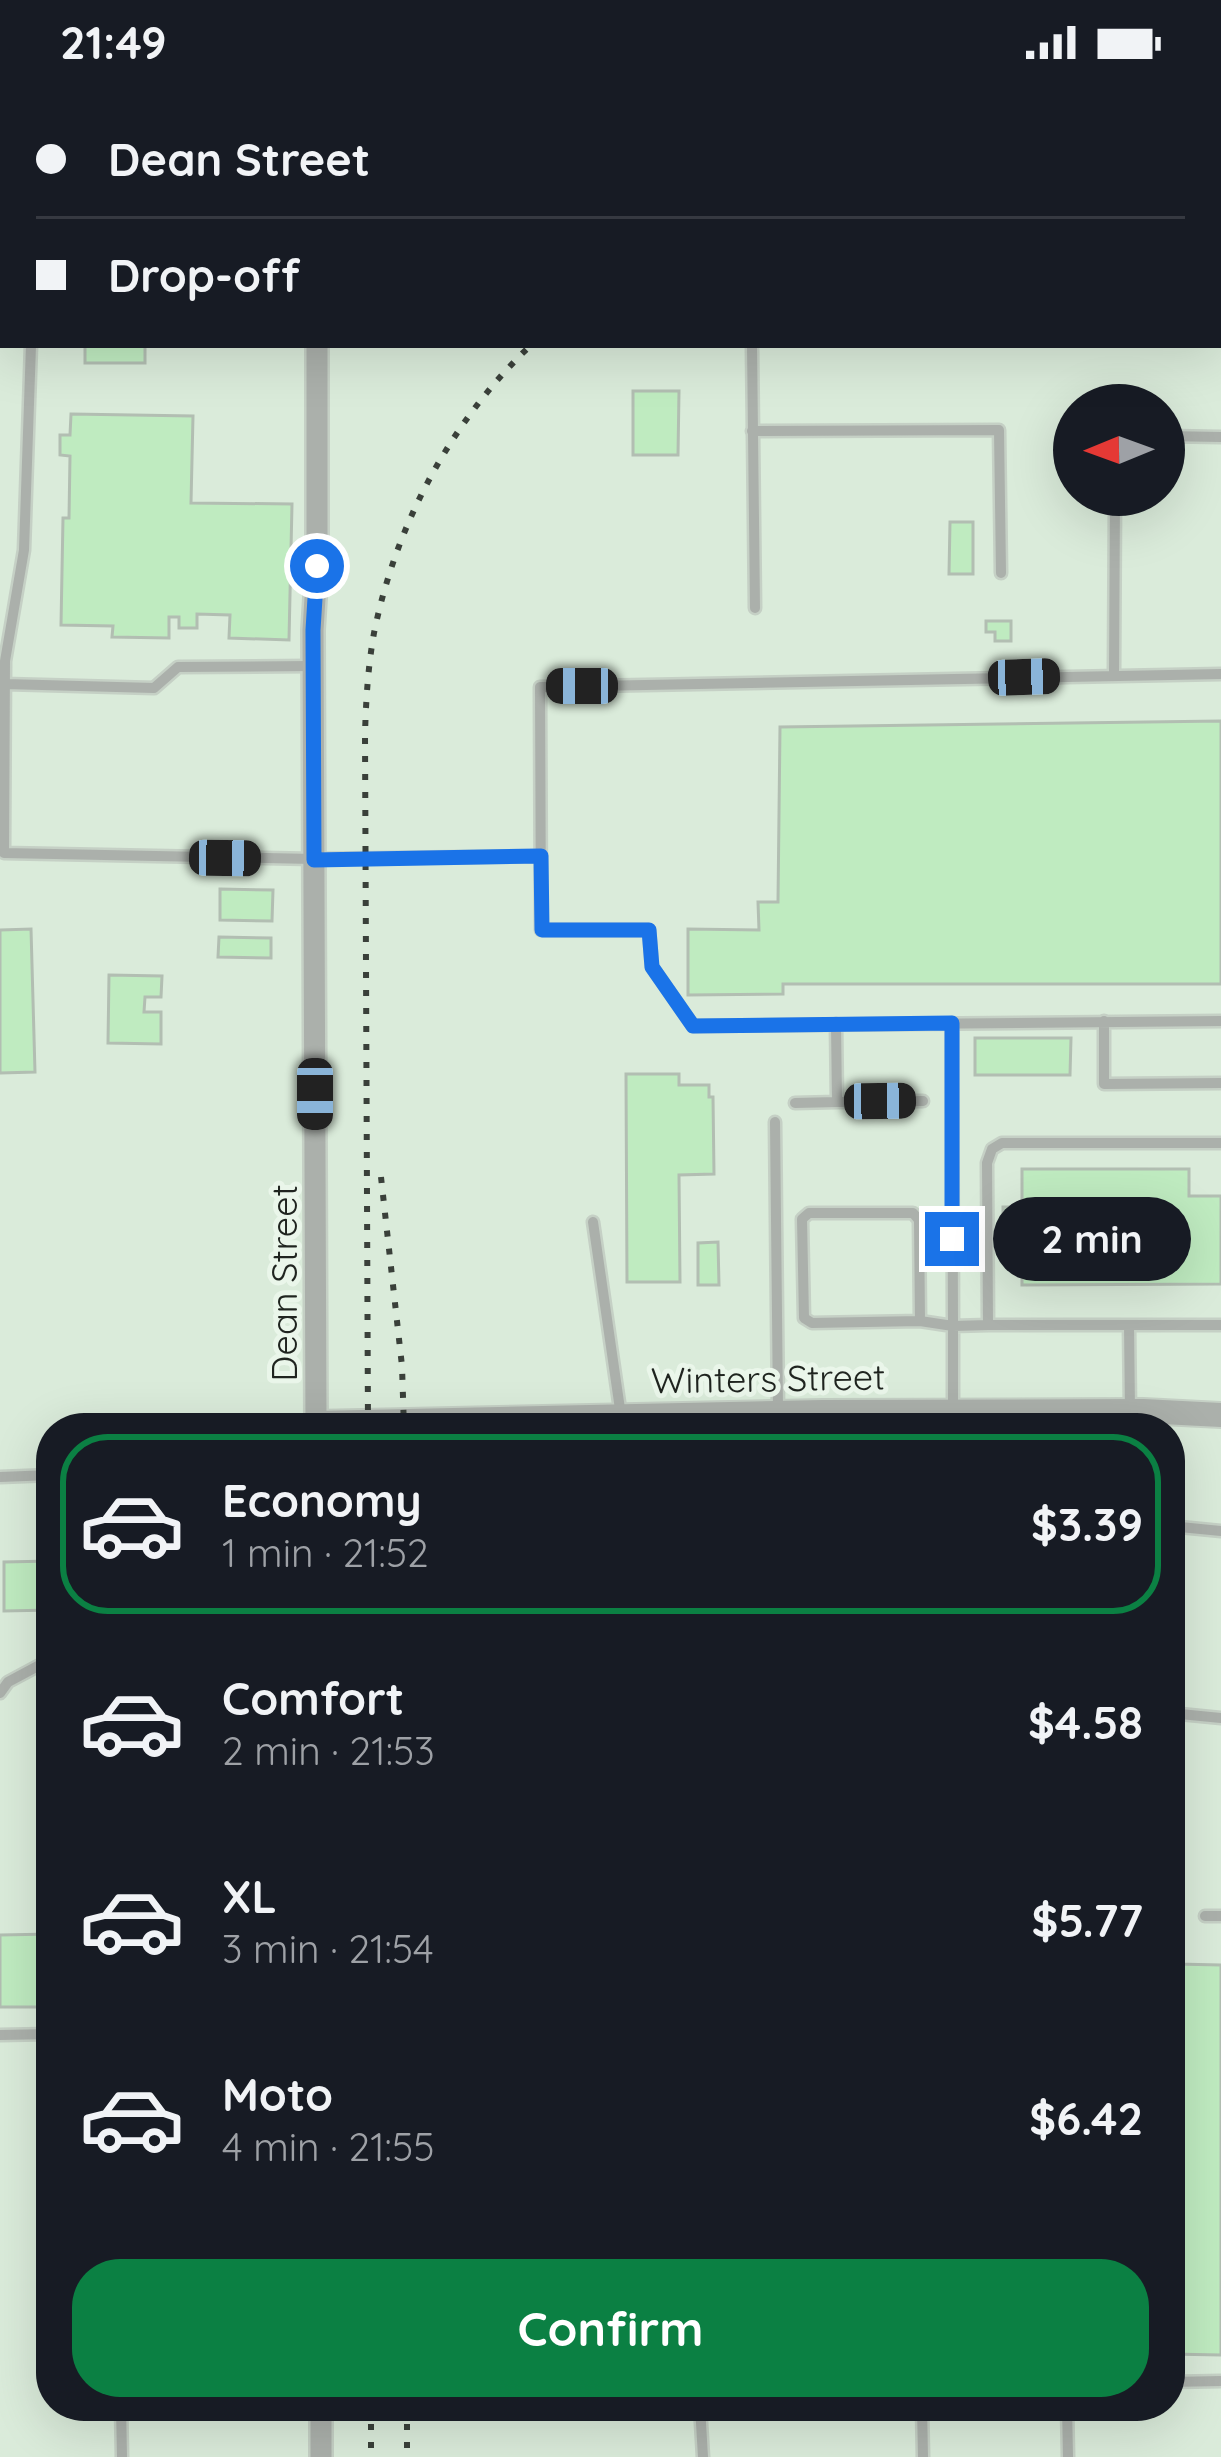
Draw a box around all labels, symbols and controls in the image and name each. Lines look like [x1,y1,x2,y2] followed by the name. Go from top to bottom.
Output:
[60,14,167,70] text: 21:49
[108,131,370,187] text: Dean Street
[108,247,300,303] text: Drop-off
[1053,384,1185,516] north arrow
[1053,384,1185,516] map controls
[290,539,344,593] route start
[987,658,1061,696] car
[546,668,618,704] car
[189,839,261,877] car
[297,1058,333,1130] car
[844,1082,916,1120] car
[261,1184,306,1382] street label: Dean Street
[994,1197,1192,1281] callout: 2 min
[925,1212,979,1266] route end
[1041,1214,1143,1263] text: 2 min
[650,1353,886,1403] street label: Winters Street
[78,1470,186,1578] icon: car
[222,1472,422,1528] text: Economy
[1031,1496,1143,1552] text: $3.39
[222,1528,429,1577] text: 1 min · 21:52
[78,1668,186,1776] icon: car
[222,1670,404,1726] text: Comfort
[1028,1694,1143,1750] text: $4.58
[222,1726,435,1775] text: 2 min · 21:53
[78,1866,186,1974] icon: car
[222,1868,277,1924] text: XL
[1031,1892,1143,1948] text: $5.77
[222,1924,434,1973] text: 3 min · 21:54
[78,2064,186,2172] icon: car
[222,2066,333,2122] text: Moto
[1029,2090,1143,2146] text: $6.42
[222,2122,434,2171] text: 4 min · 21:55
[72,2259,1149,2397] button: Confirm

